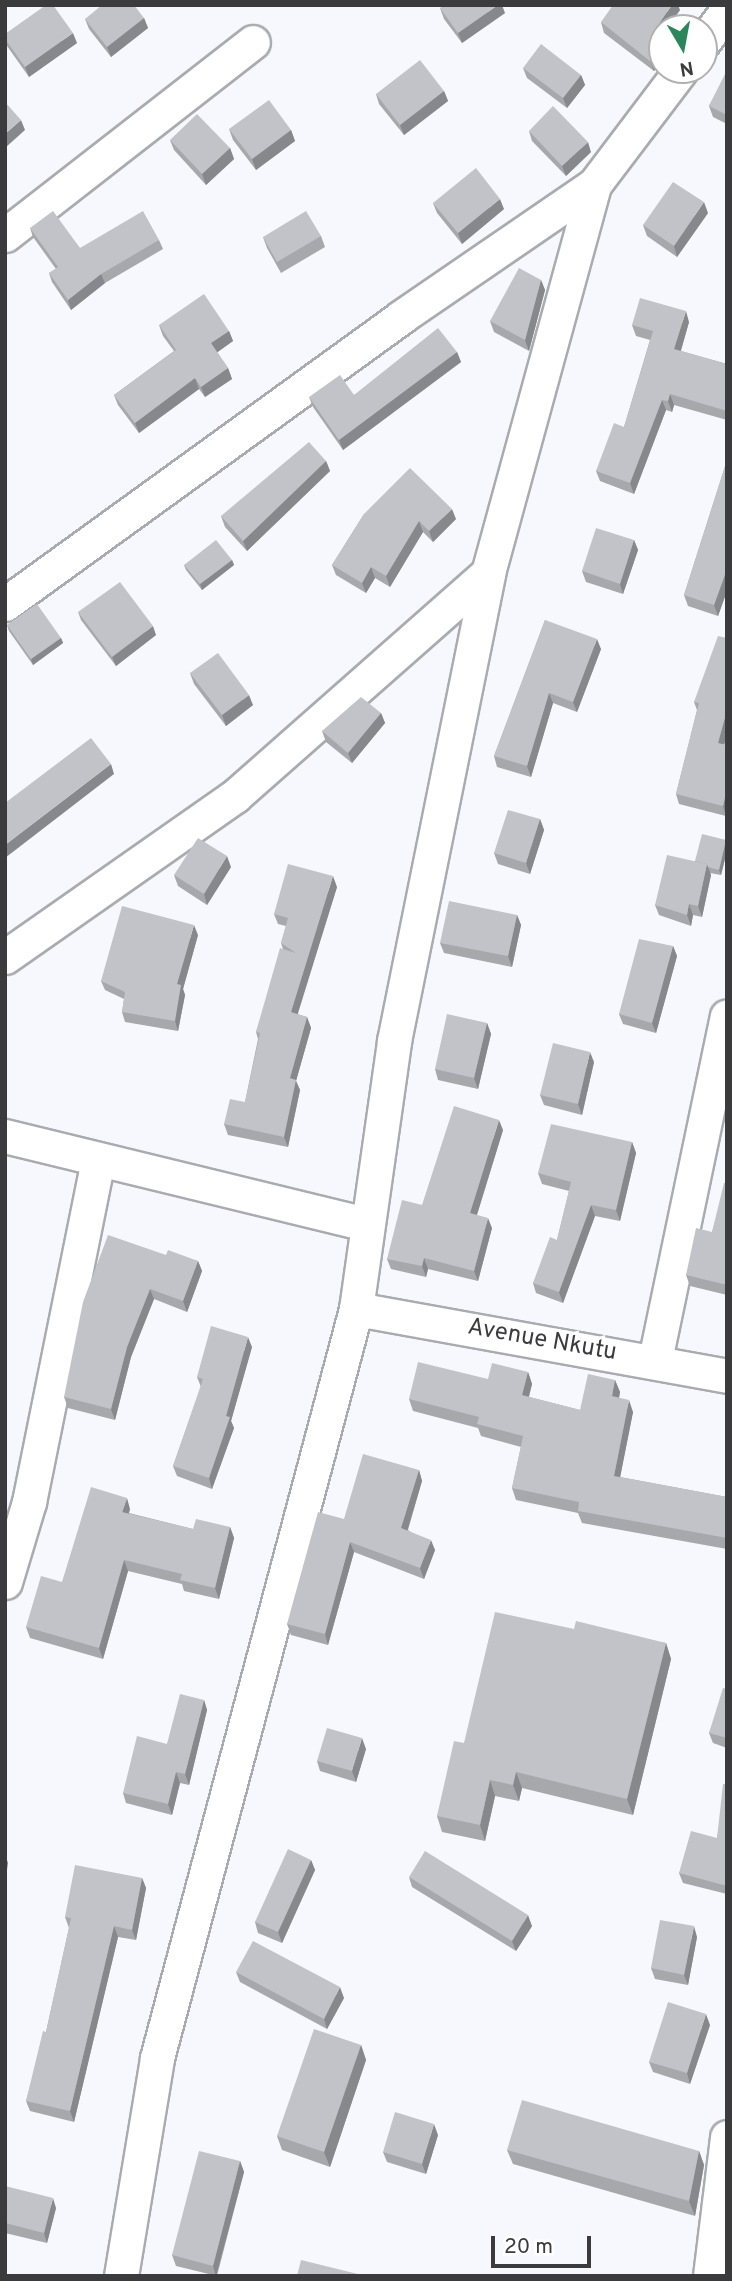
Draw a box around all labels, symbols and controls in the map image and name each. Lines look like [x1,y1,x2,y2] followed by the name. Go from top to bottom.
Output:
[648,14,718,84] north arrow
[677,55,695,81] text: N
[465,1314,619,1368] street label: Avenue Nkutu
[494,2222,594,2266] scale bar
[504,2234,553,2261] text: 20 m

